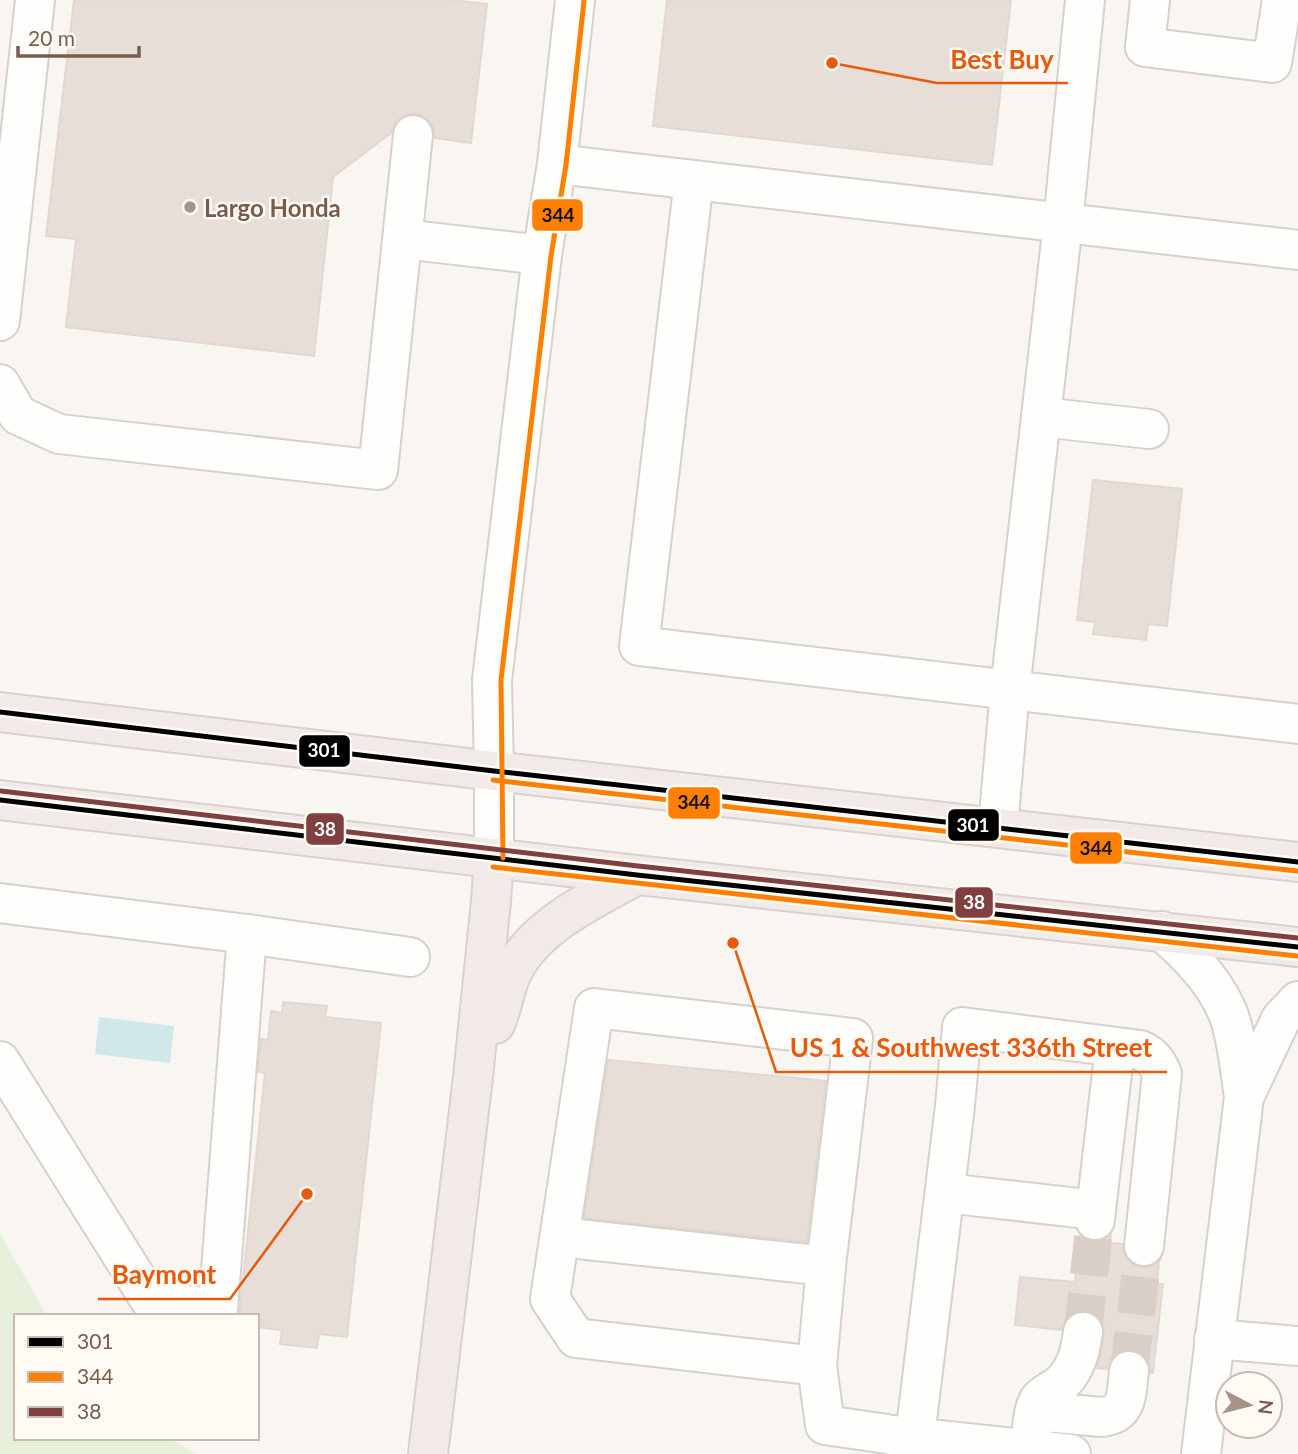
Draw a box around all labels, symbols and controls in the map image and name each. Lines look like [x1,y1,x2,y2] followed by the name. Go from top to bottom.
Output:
[18,14,138,58] scale bar
[28,25,75,50] text: 20 m
[937,36,1068,83] callout: Best Buy
[950,43,1054,75] text: Best Buy
[204,193,341,222] place label: Largo Honda
[531,198,584,232] line badge: 344
[182,199,198,215] marker: Largo Honda
[541,203,575,226] text: 344
[298,734,351,768] line badge: 301
[307,738,341,761] text: 301
[667,786,721,820] line badge: 344
[677,790,711,813] text: 344
[947,808,1000,842] line badge: 301
[305,812,345,846] line badge: 38
[956,813,990,836] text: 301
[314,817,336,840] text: 38
[1069,831,1123,865] line badge: 344
[1079,836,1113,859] text: 344
[954,886,994,919] line badge: 38
[963,890,985,913] text: 38
[776,1025,1167,1072] callout: US 1 & Southwest 336th Street
[790,1031,1152,1063] text: US 1 & Southwest 336th Street
[98,1252,230,1299] callout: Baymont
[112,1258,216,1290] text: Baymont
[14,1314,259,1440] legend
[77,1328,114,1353] text: 301
[77,1363,114,1388] text: 344
[1214,1370,1284,1440] north arrow
[77,1398,101,1423] text: 38
[1254,1398,1279,1416] text: N

